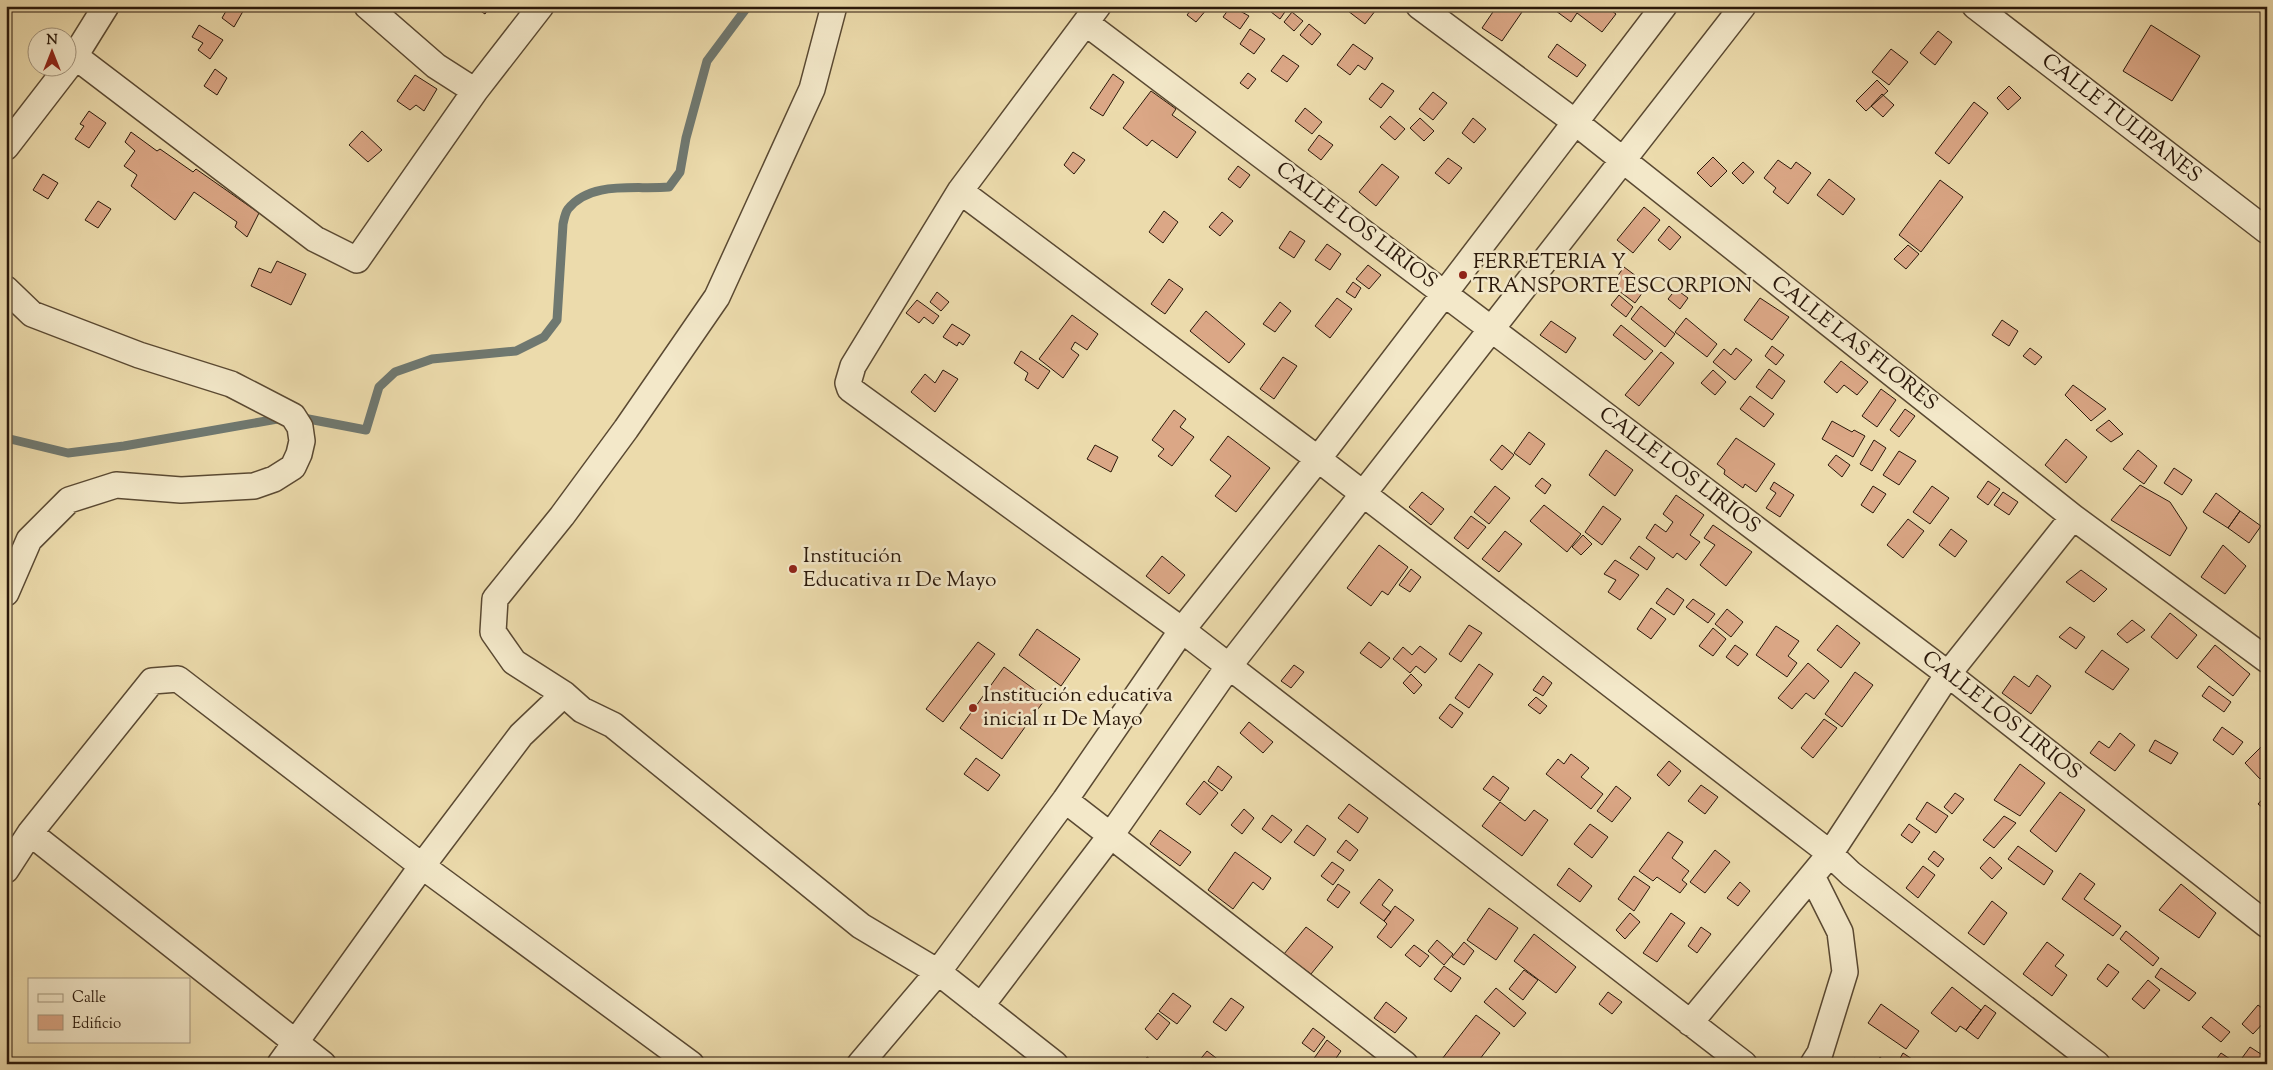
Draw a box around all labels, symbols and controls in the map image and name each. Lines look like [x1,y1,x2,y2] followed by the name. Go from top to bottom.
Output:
[28,28,78,78] north arrow
[46,31,58,51] text: N
[2035,47,2207,191] street label: CALLE TULIPANES
[1269,155,1443,297] street label: CALLE LOS LIRIOS
[1473,248,1753,302] place label: FERRETERIA Y TRANSPORTE ESCORPION
[1457,269,1469,281] marker: FERRETERIA Y TRANSPORTE ESCORPION
[1764,269,1944,419] street label: CALLE LAS FLORES
[1592,400,1766,542] street label: CALLE LOS LIRIOS
[803,542,996,596] place label: Institución Educativa 11 De Mayo
[787,563,799,575] marker: Institución Educativa 11 De Mayo
[1915,644,2087,788] street label: CALLE LOS LIRIOS
[983,681,1173,735] place label: Institución educativa inicial 11 De Mayo
[967,702,979,714] marker: Institución educativa inicial 11 De Mayo
[28,978,190,1042] legend
[72,988,106,1009] text: Calle
[72,1014,121,1035] text: Edificio

